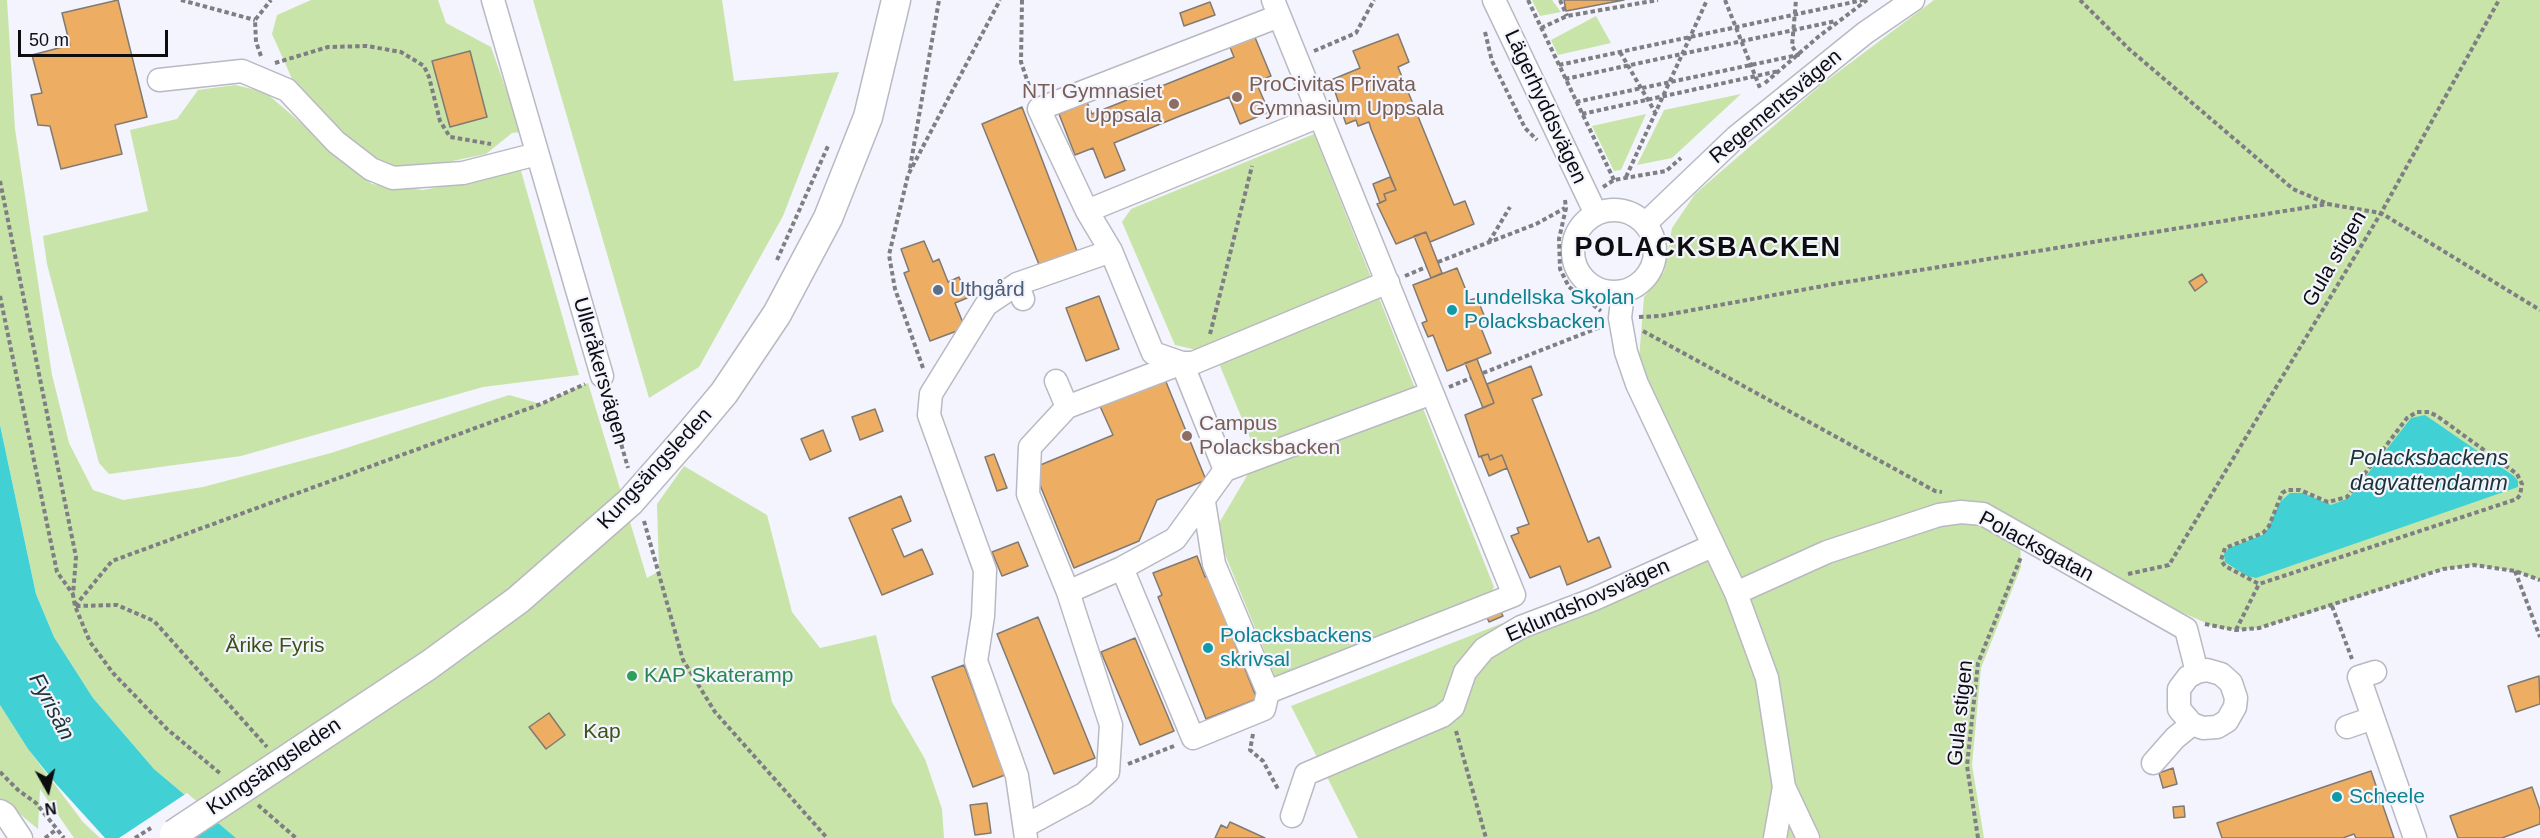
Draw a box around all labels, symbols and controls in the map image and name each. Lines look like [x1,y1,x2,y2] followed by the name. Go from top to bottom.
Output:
[21,18,171,56] scale bar
[1498,26,1592,188] street label: Lägerhyddsvägen
[29,30,69,50] text: 50 m
[1705,44,1847,170] street label: Regementsvägen
[1249,72,1444,122] place label: ProCivitas Privata Gymnasium Uppsala
[1022,79,1162,129] place label: NTI Gymnasiet Uppsala
[1230,90,1244,104] marker: ProCivitas Privata Gymnasium Uppsala
[1167,97,1181,111] marker: NTI Gymnasiet Uppsala
[2298,207,2372,311] street label: Gula stigen
[1574,233,1842,265] district label: POLACKSBACKEN
[950,277,1025,303] place label: Uthgård
[931,283,945,297] marker: Uthgård
[1464,285,1634,335] place label: Lundellska Skolan Polacksbacken
[567,295,633,447] street label: Ulleråkersvägen
[1445,303,1459,317] marker: Lundellska Skolan Polacksbacken
[592,403,718,535] street label: Kungsängsleden
[1199,411,1340,461] place label: Campus Polacksbacken
[1180,429,1194,443] marker: Campus Polacksbacken
[2350,446,2508,498] water label: Polacksbackens dagvattendamm
[1974,506,2098,588] street label: Polacksgatan
[1502,554,1674,648] street label: Eklundshovsvägen
[1220,623,1372,673] place label: Polacksbackens skrivsal
[225,633,325,659] park label: Årike Fyris
[1201,641,1215,655] marker: Polacksbackens skrivsal
[1943,659,1979,767] street label: Gula stigen
[644,663,793,689] place label: KAP Skateramp
[22,669,80,745] water label: Fyrisån
[625,669,639,683] marker: KAP Skateramp
[202,713,346,821] street label: Kungsängsleden
[583,719,621,745] park label: Kap
[18,760,78,820] north arrow
[2349,784,2425,810] place label: Scheele
[2330,790,2344,804] marker: Scheele
[44,799,57,818] text: N

